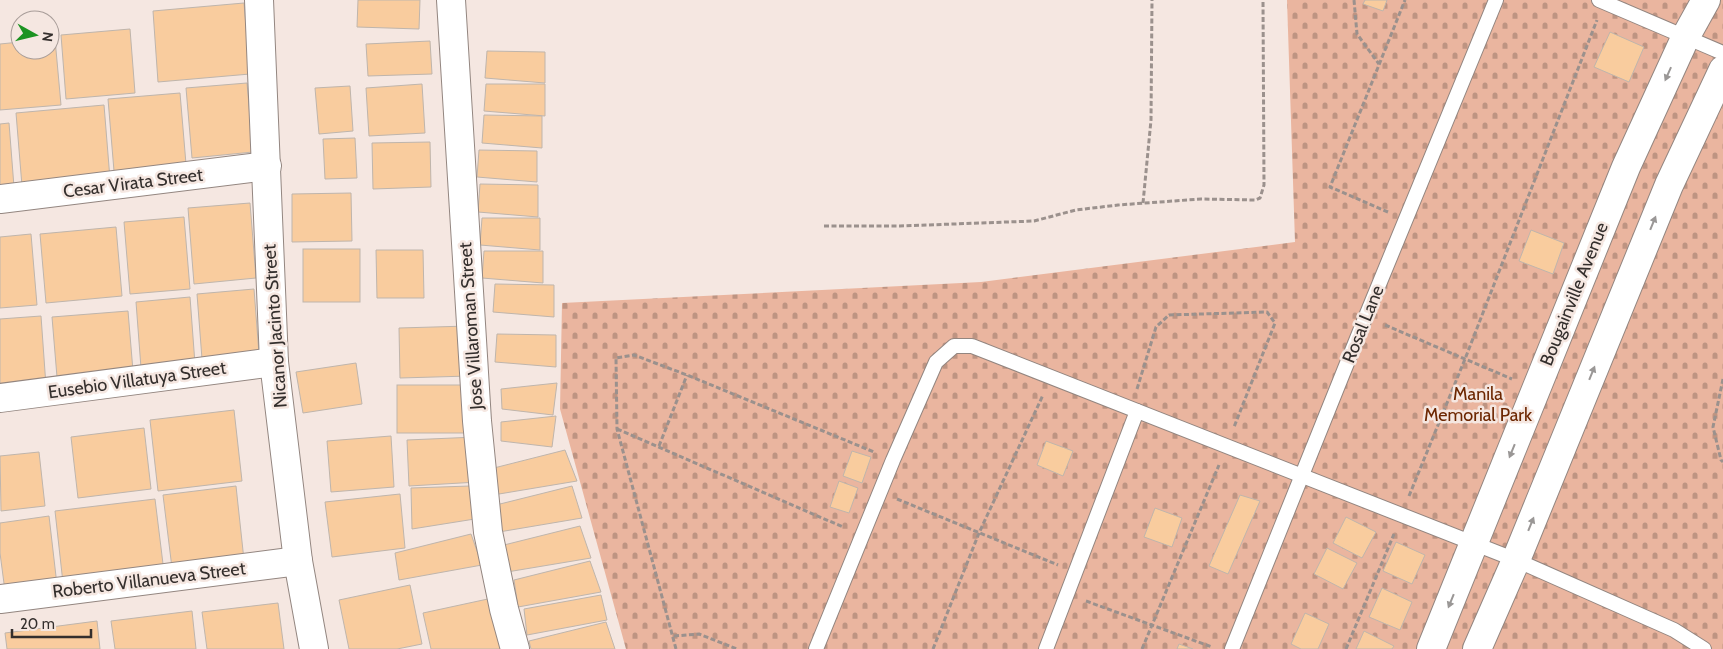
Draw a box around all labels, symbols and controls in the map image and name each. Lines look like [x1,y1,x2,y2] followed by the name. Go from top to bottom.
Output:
[10,10,60,60] north arrow
[38,31,57,43] text: N
[1664,67,1672,81] one-way arrow
[62,164,204,202] street label: Cesar Virata Street
[1650,215,1658,230] one-way arrow
[1535,219,1613,369] street label: Bougainville Avenue
[454,242,488,411] street label: Jose Villaroman Street
[258,243,292,409] street label: Nicanor Jacinto Street
[1337,282,1389,366] street label: Rosal Lane
[47,357,227,403] street label: Eusebio Villatuya Street
[1588,366,1596,380] one-way arrow
[1424,383,1533,426] park label: Manila Memorial Park
[1507,443,1515,458] one-way arrow
[1527,516,1535,531] one-way arrow
[51,557,247,603] street label: Roberto Villanueva Street
[1446,594,1454,608] one-way arrow
[12,606,91,638] scale bar
[20,615,55,633] text: 20 m

